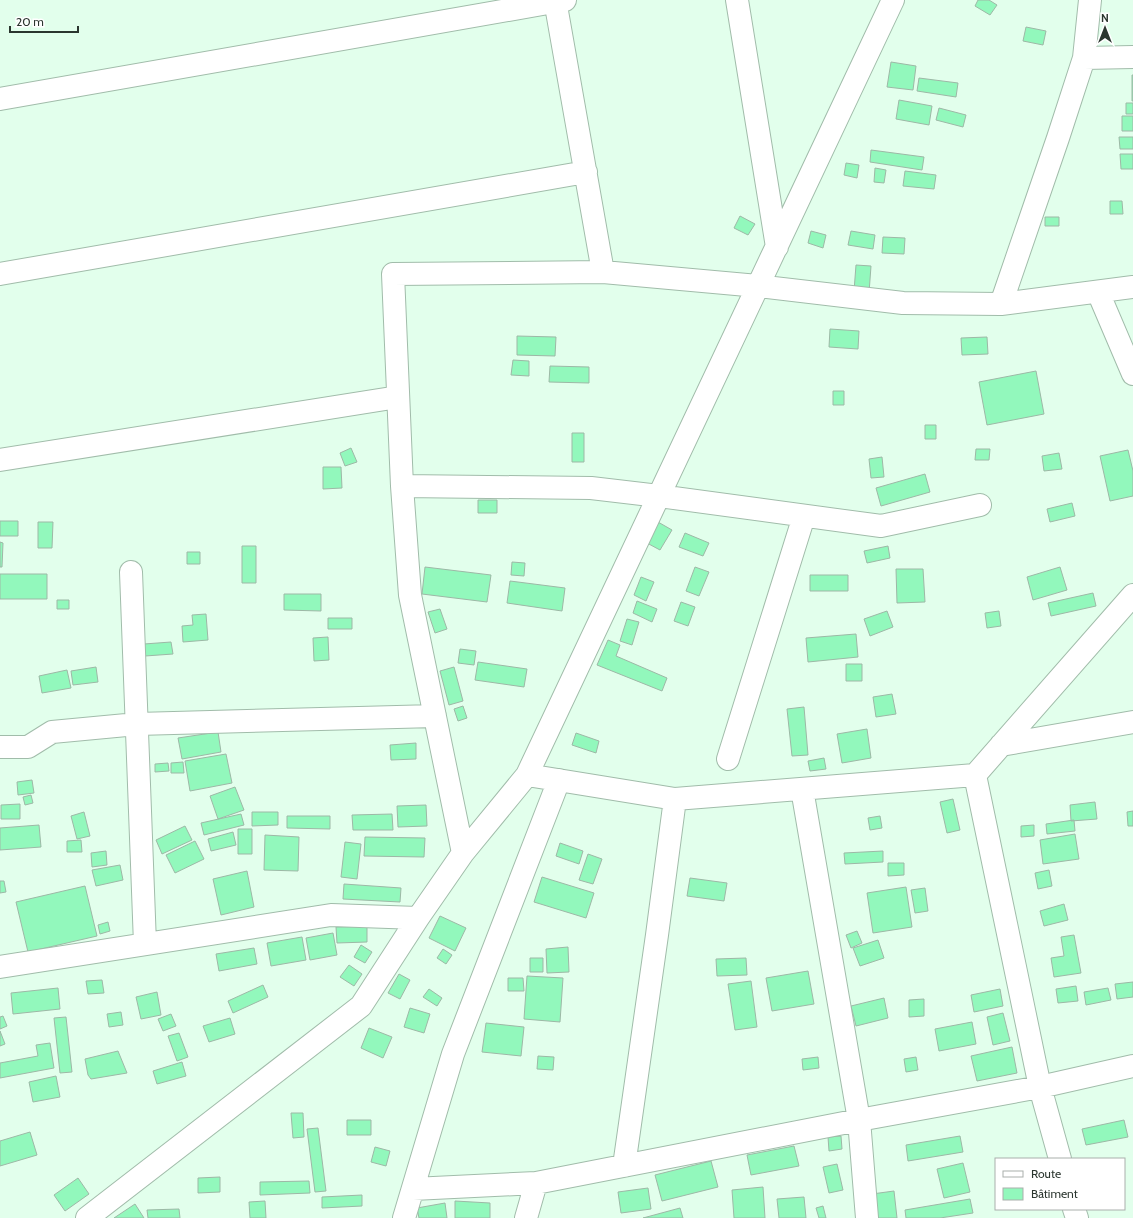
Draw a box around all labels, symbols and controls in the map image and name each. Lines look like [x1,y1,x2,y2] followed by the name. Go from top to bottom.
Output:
[10,8,78,34] scale bar
[1085,8,1125,48] north arrow
[1101,11,1109,25] text: N
[16,14,44,29] text: 20 m
[995,1158,1125,1210] legend
[1031,1166,1061,1181] text: Route
[1031,1186,1078,1201] text: Bâtiment

